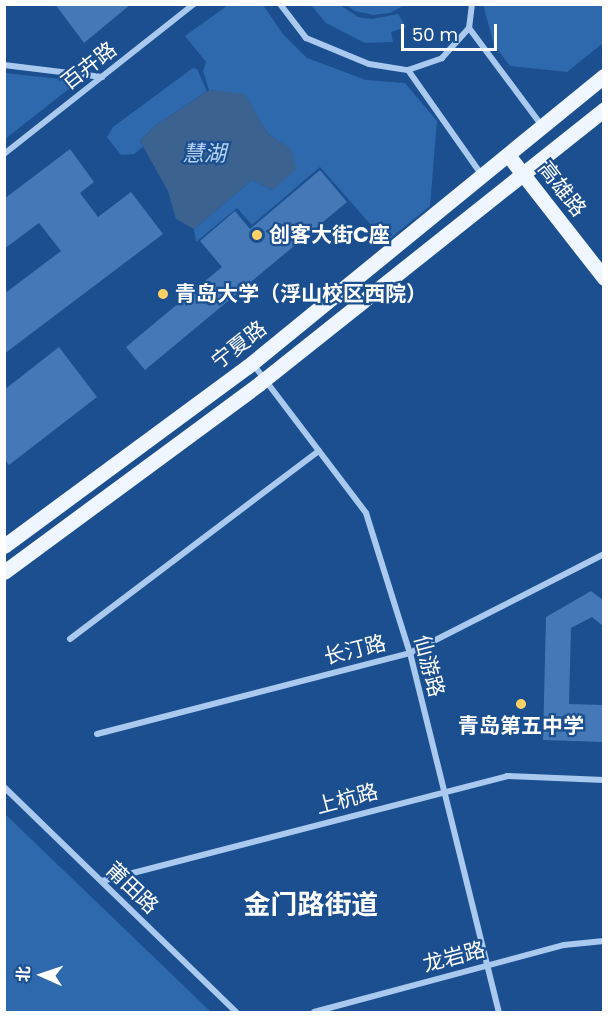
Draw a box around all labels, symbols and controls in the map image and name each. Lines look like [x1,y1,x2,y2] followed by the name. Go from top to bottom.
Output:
[404,12,500,50] scale bar
[412,22,458,47] text: 50 m
[56,37,122,95] street label: 百卉路
[182,141,226,167] water label: 慧湖
[533,156,591,222] street label: 高雄路
[269,222,390,248] place label: 创客大街C座
[250,228,264,242] marker: 创客大街C座
[175,281,427,307] place label: 青岛大学（浮山校区西院）
[156,287,170,301] marker: 青岛大学（浮山校区西院）
[206,316,272,374] street label: 宁夏路
[321,630,389,670] street label: 长汀路
[409,632,449,700] street label: 仙游路
[514,697,528,711] marker: 青岛第五中学
[458,713,584,739] place label: 青岛第五中学
[313,779,381,819] street label: 上杭路
[101,857,163,919] street label: 莆田路
[244,889,378,921] district label: 金门路街道
[420,937,488,977] street label: 龙岩路
[12,945,72,1005] north arrow
[12,965,35,983] text: 北

